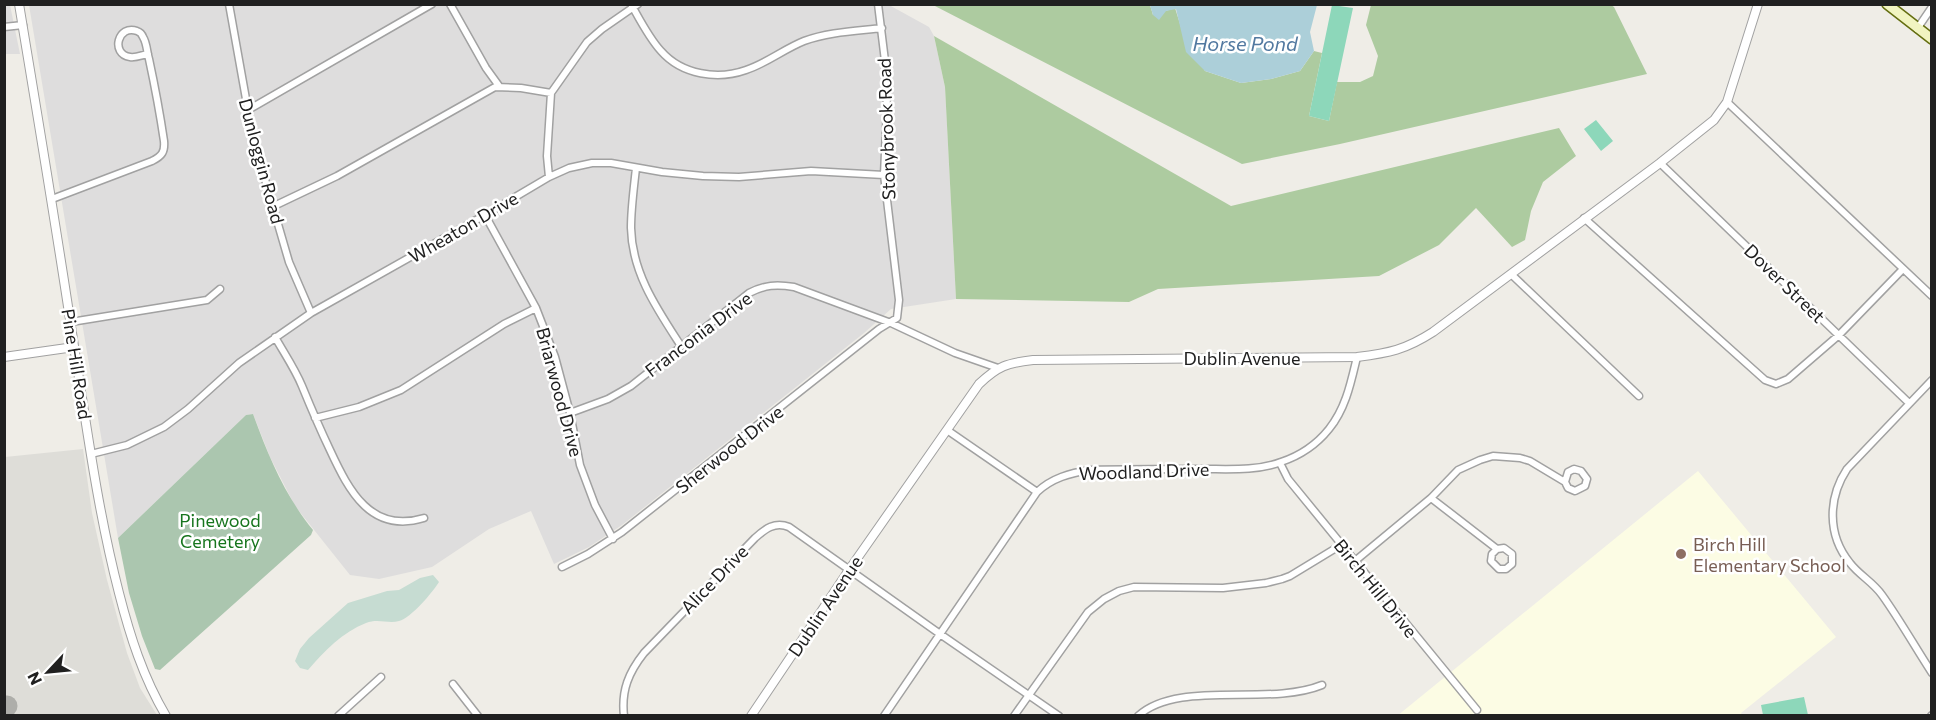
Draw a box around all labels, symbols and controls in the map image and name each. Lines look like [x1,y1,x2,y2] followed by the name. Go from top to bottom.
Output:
[1192,31,1299,55] water label: Horse Pond
[873,58,899,200] street label: Stonybrook Road
[235,96,289,226] street label: Dunloggin Road
[404,187,522,267] street label: Wheaton Drive
[1740,239,1830,327] street label: Dover Street
[640,287,756,381] street label: Franconia Drive
[57,307,97,421] street label: Pine Hill Road
[532,325,588,459] street label: Briarwood Drive
[1184,347,1300,369] street label: Dublin Avenue
[671,400,787,498] street label: Sherwood Drive
[1078,458,1210,484] street label: Woodland Drive
[179,509,261,552] park label: Pinewood Cemetery
[1693,533,1846,576] place label: Birch Hill Elementary School
[1330,534,1422,642] street label: Birch Hill Drive
[676,540,752,618] street label: Alice Drive
[1674,547,1688,561] marker: Birch Hill Elementary School
[783,551,867,661] street label: Dublin Avenue
[18,642,78,702] north arrow
[23,669,45,688] text: N

